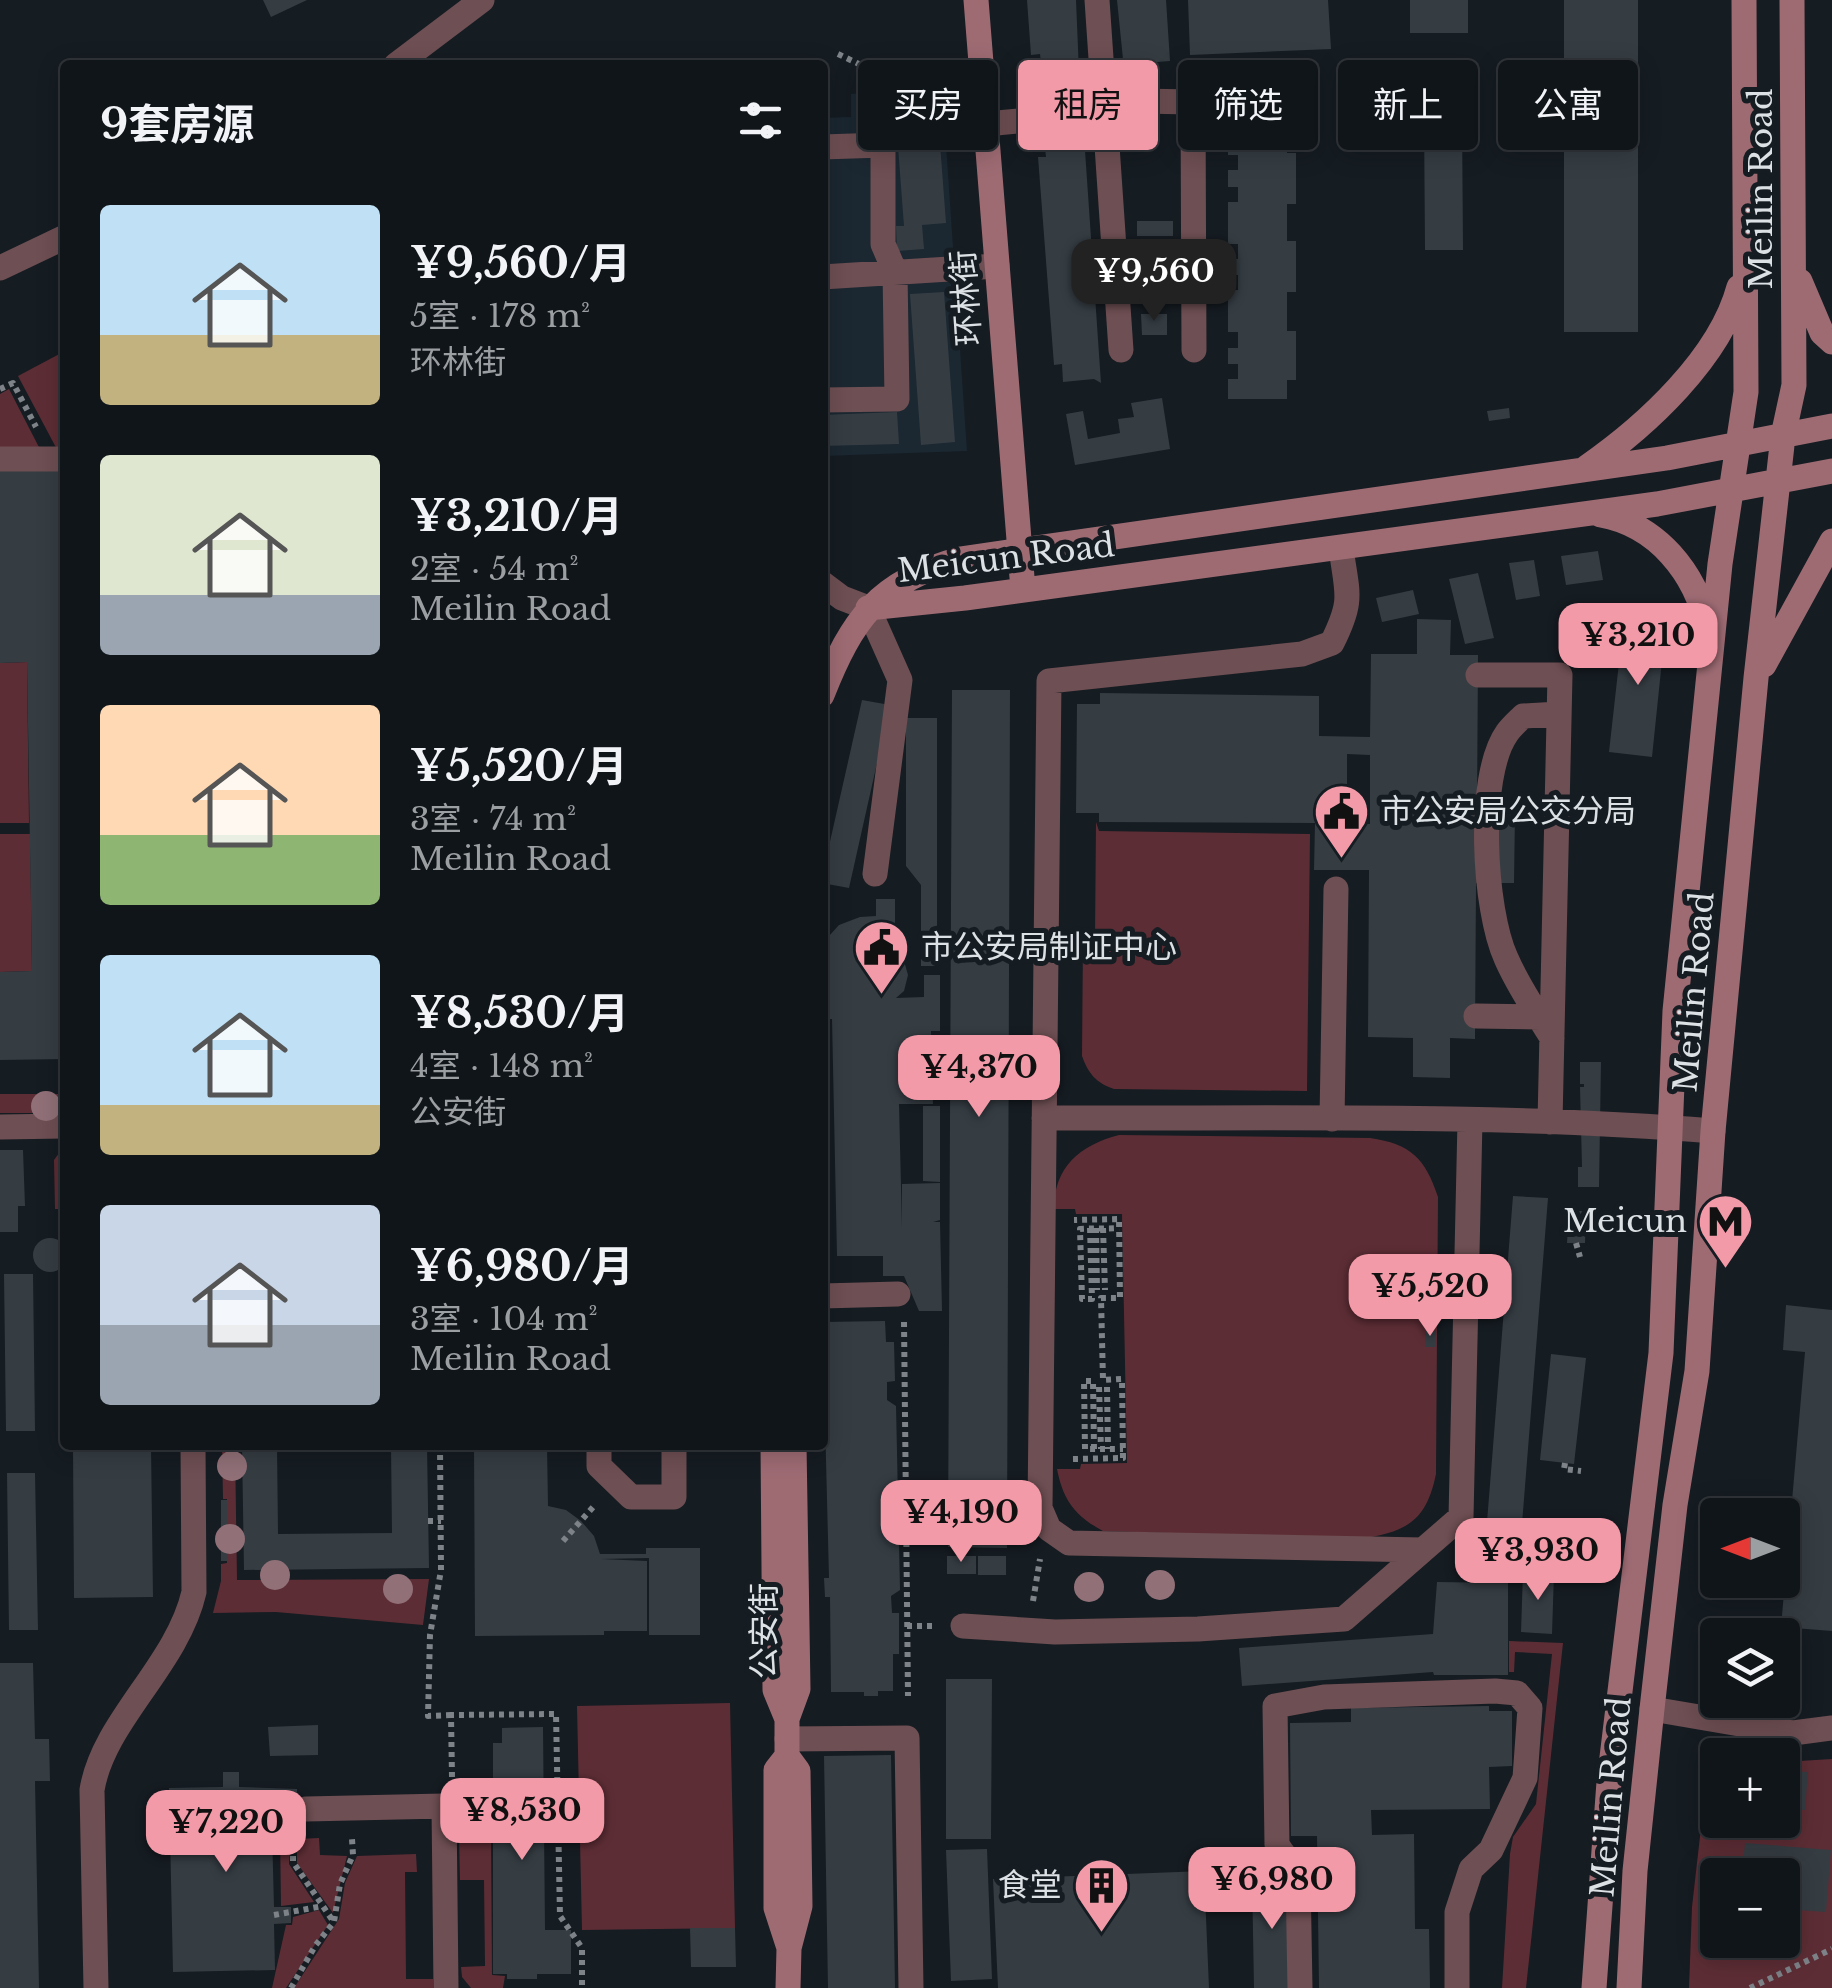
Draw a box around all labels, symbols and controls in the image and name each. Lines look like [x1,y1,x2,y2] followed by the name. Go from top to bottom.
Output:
[858,60,998,150] chip: 买房
[1018,60,1158,150] chip: 租房
[1178,60,1318,150] chip: 筛选
[1338,60,1478,150] chip: 新上
[1498,60,1638,150] chip: 公寓
[1741,88,1781,290] street label: Meilin Road
[733,93,788,148] icon: filters
[100,98,254,150] text: 9套房源
[410,237,631,289] text: ¥9,560/月
[1073,239,1235,324] pin: ¥9,560
[180,245,300,365] icon: home
[943,249,989,347] street label: 环林街
[1093,251,1215,291] text: ¥9,560
[410,296,590,336] text: 5室 · 178 m²
[410,342,506,382] text: 环林街
[410,490,623,542] text: ¥3,210/月
[180,495,300,615] icon: home
[895,525,1117,591] street label: Meicun Road
[410,549,579,589] text: 2室 · 54 m²
[410,589,611,629] text: Meilin Road
[1557,603,1719,688] pin: ¥3,210
[1581,615,1695,655] text: ¥3,210
[410,740,628,792] text: ¥5,520/月
[180,745,300,865] icon: home
[1311,781,1371,860] public building icon: 市公安局公交分局
[1380,791,1636,831] place label: 市公安局公交分局
[410,799,576,839] text: 3室 · 74 m²
[410,839,611,879] text: Meilin Road
[1665,890,1723,1094] street label: Meilin Road
[852,917,912,996] public building icon: 市公安局制证中心
[921,927,1177,967] place label: 市公安局制证中心
[410,987,629,1039] text: ¥8,530/月
[180,995,300,1115] icon: home
[898,1035,1060,1120] pin: ¥4,370
[410,1046,593,1086] text: 4室 · 148 m²
[920,1047,1038,1087] text: ¥4,370
[410,1092,506,1132] text: 公安街
[1696,1191,1756,1270] metro station icon: Meicun
[1563,1201,1687,1241] place label: Meicun
[410,1240,634,1292] text: ¥6,980/月
[180,1245,300,1365] icon: home
[1349,1254,1511,1339] pin: ¥5,520
[1371,1266,1489,1306] text: ¥5,520
[410,1299,598,1339] text: 3室 · 104 m²
[410,1339,611,1379] text: Meilin Road
[880,1480,1042,1565] pin: ¥4,190
[903,1492,1019,1532] text: ¥4,190
[1700,1498,1800,1598] north arrow
[1700,1498,1800,1958] map controls
[1457,1518,1619,1603] pin: ¥3,930
[1477,1530,1599,1570] text: ¥3,930
[744,1583,784,1679] street label: 公安街
[1700,1618,1800,1718] button: layers
[1582,1695,1640,1899] street label: Meilin Road
[1700,1738,1800,1838] button: +
[441,1778,603,1863] pin: ¥8,530
[145,1790,307,1875] pin: ¥7,220
[462,1790,582,1830] text: ¥8,530
[168,1802,284,1842] text: ¥7,220
[1191,1847,1353,1932] pin: ¥6,980
[1071,1855,1131,1934] building icon: 食堂
[1700,1858,1800,1958] button: −
[1210,1859,1334,1899] text: ¥6,980
[998,1865,1062,1905] place label: 食堂

